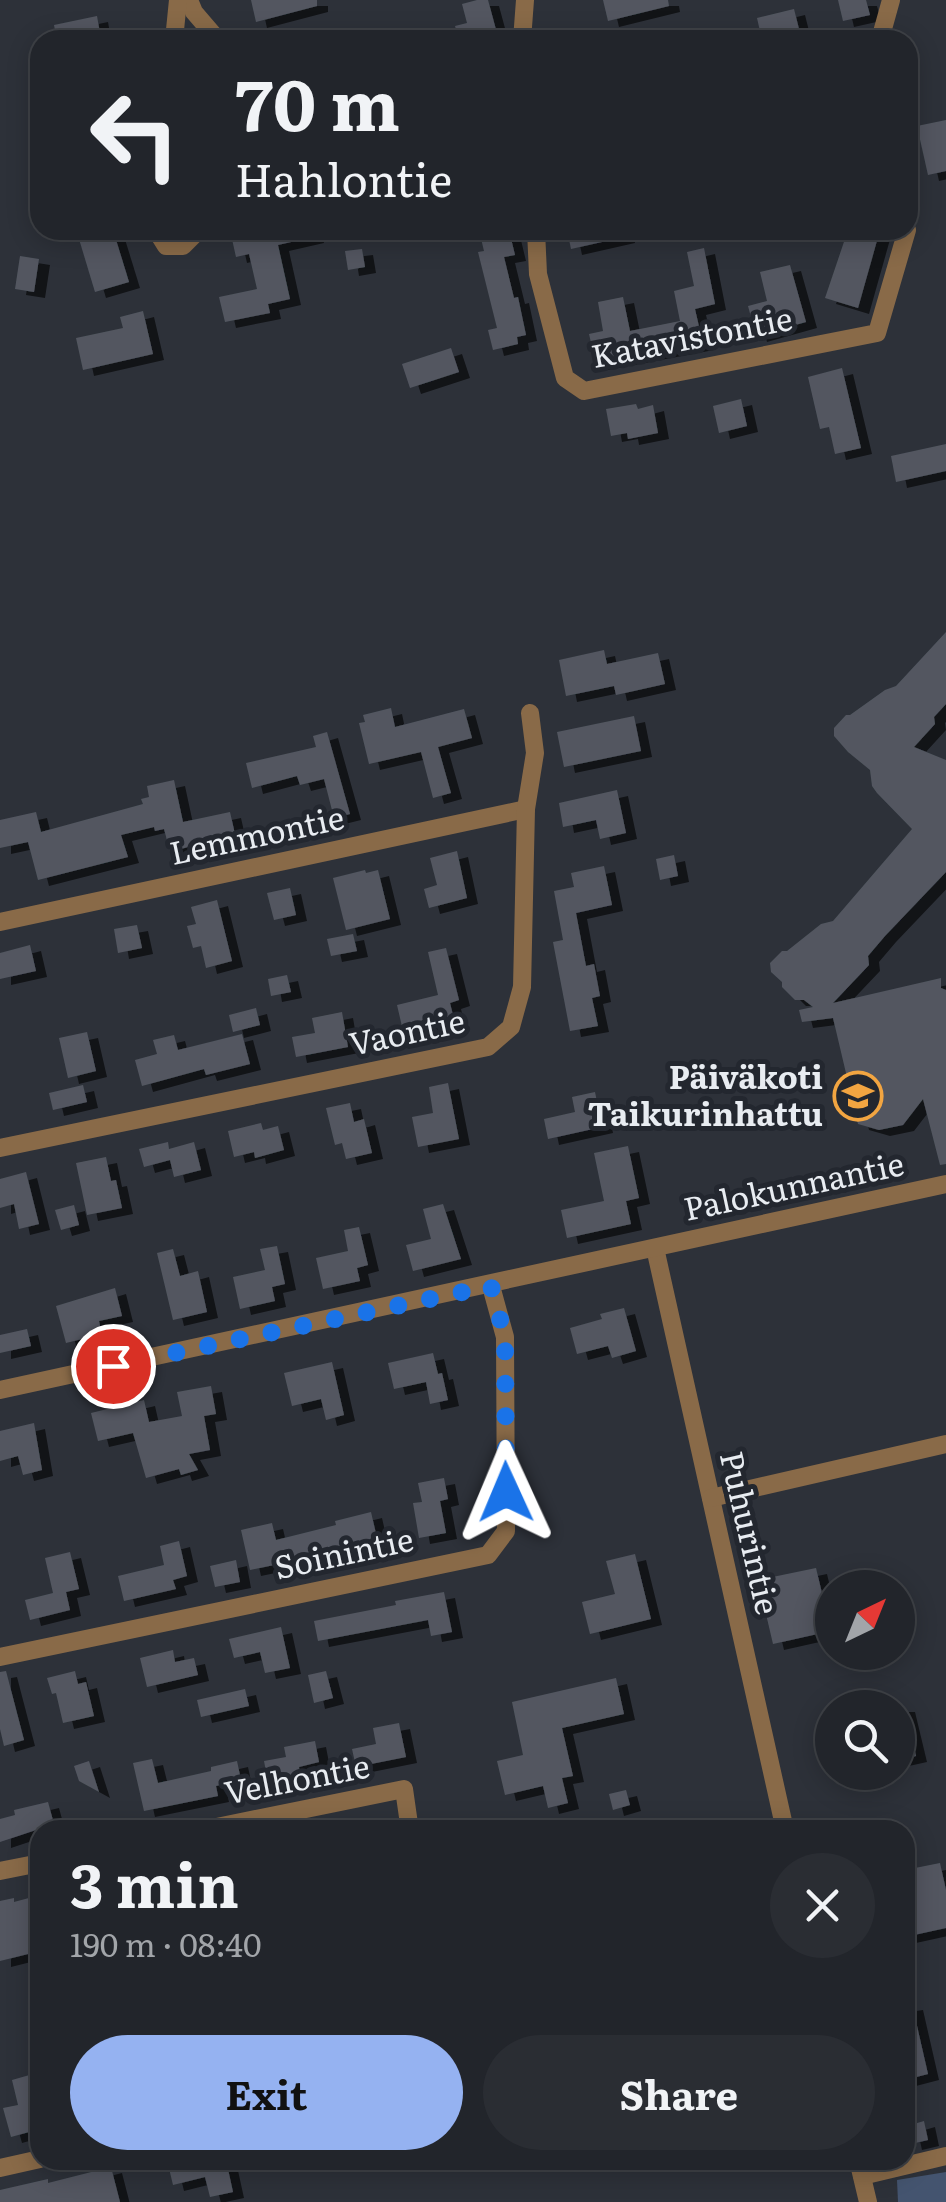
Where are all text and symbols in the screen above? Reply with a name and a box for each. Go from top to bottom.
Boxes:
text: 70 m [235,49,400,153]
icon: left [70,70,200,200]
text: Hahlontie [235,144,452,211]
street label: Katavistontie [587,292,796,378]
street label: Lemmontie [165,791,348,875]
street label: Vaontie [344,994,469,1066]
place label: Päiväkoti Taikurinhattu [588,1051,823,1136]
school or university icon: Päiväkoti Taikurinhattu [832,1070,884,1122]
street label: Palokunnantie [679,1137,908,1231]
pin [71,1324,156,1409]
icon: arrive [86,1339,141,1394]
position arrow [454,1440,558,1544]
street label: Puhurintie [710,1446,794,1619]
street label: Soinintie [270,1513,417,1589]
north arrow [815,1570,915,1670]
map controls [815,1570,915,1790]
button: search [815,1690,915,1790]
street label: Velhontie [220,1739,373,1815]
text: 3 min [70,1837,239,1926]
button: close [770,1853,875,1958]
text: 190 m · 08:40 [70,1919,261,1967]
button: Exit [70,2035,463,2150]
button: Share [483,2035,875,2150]

